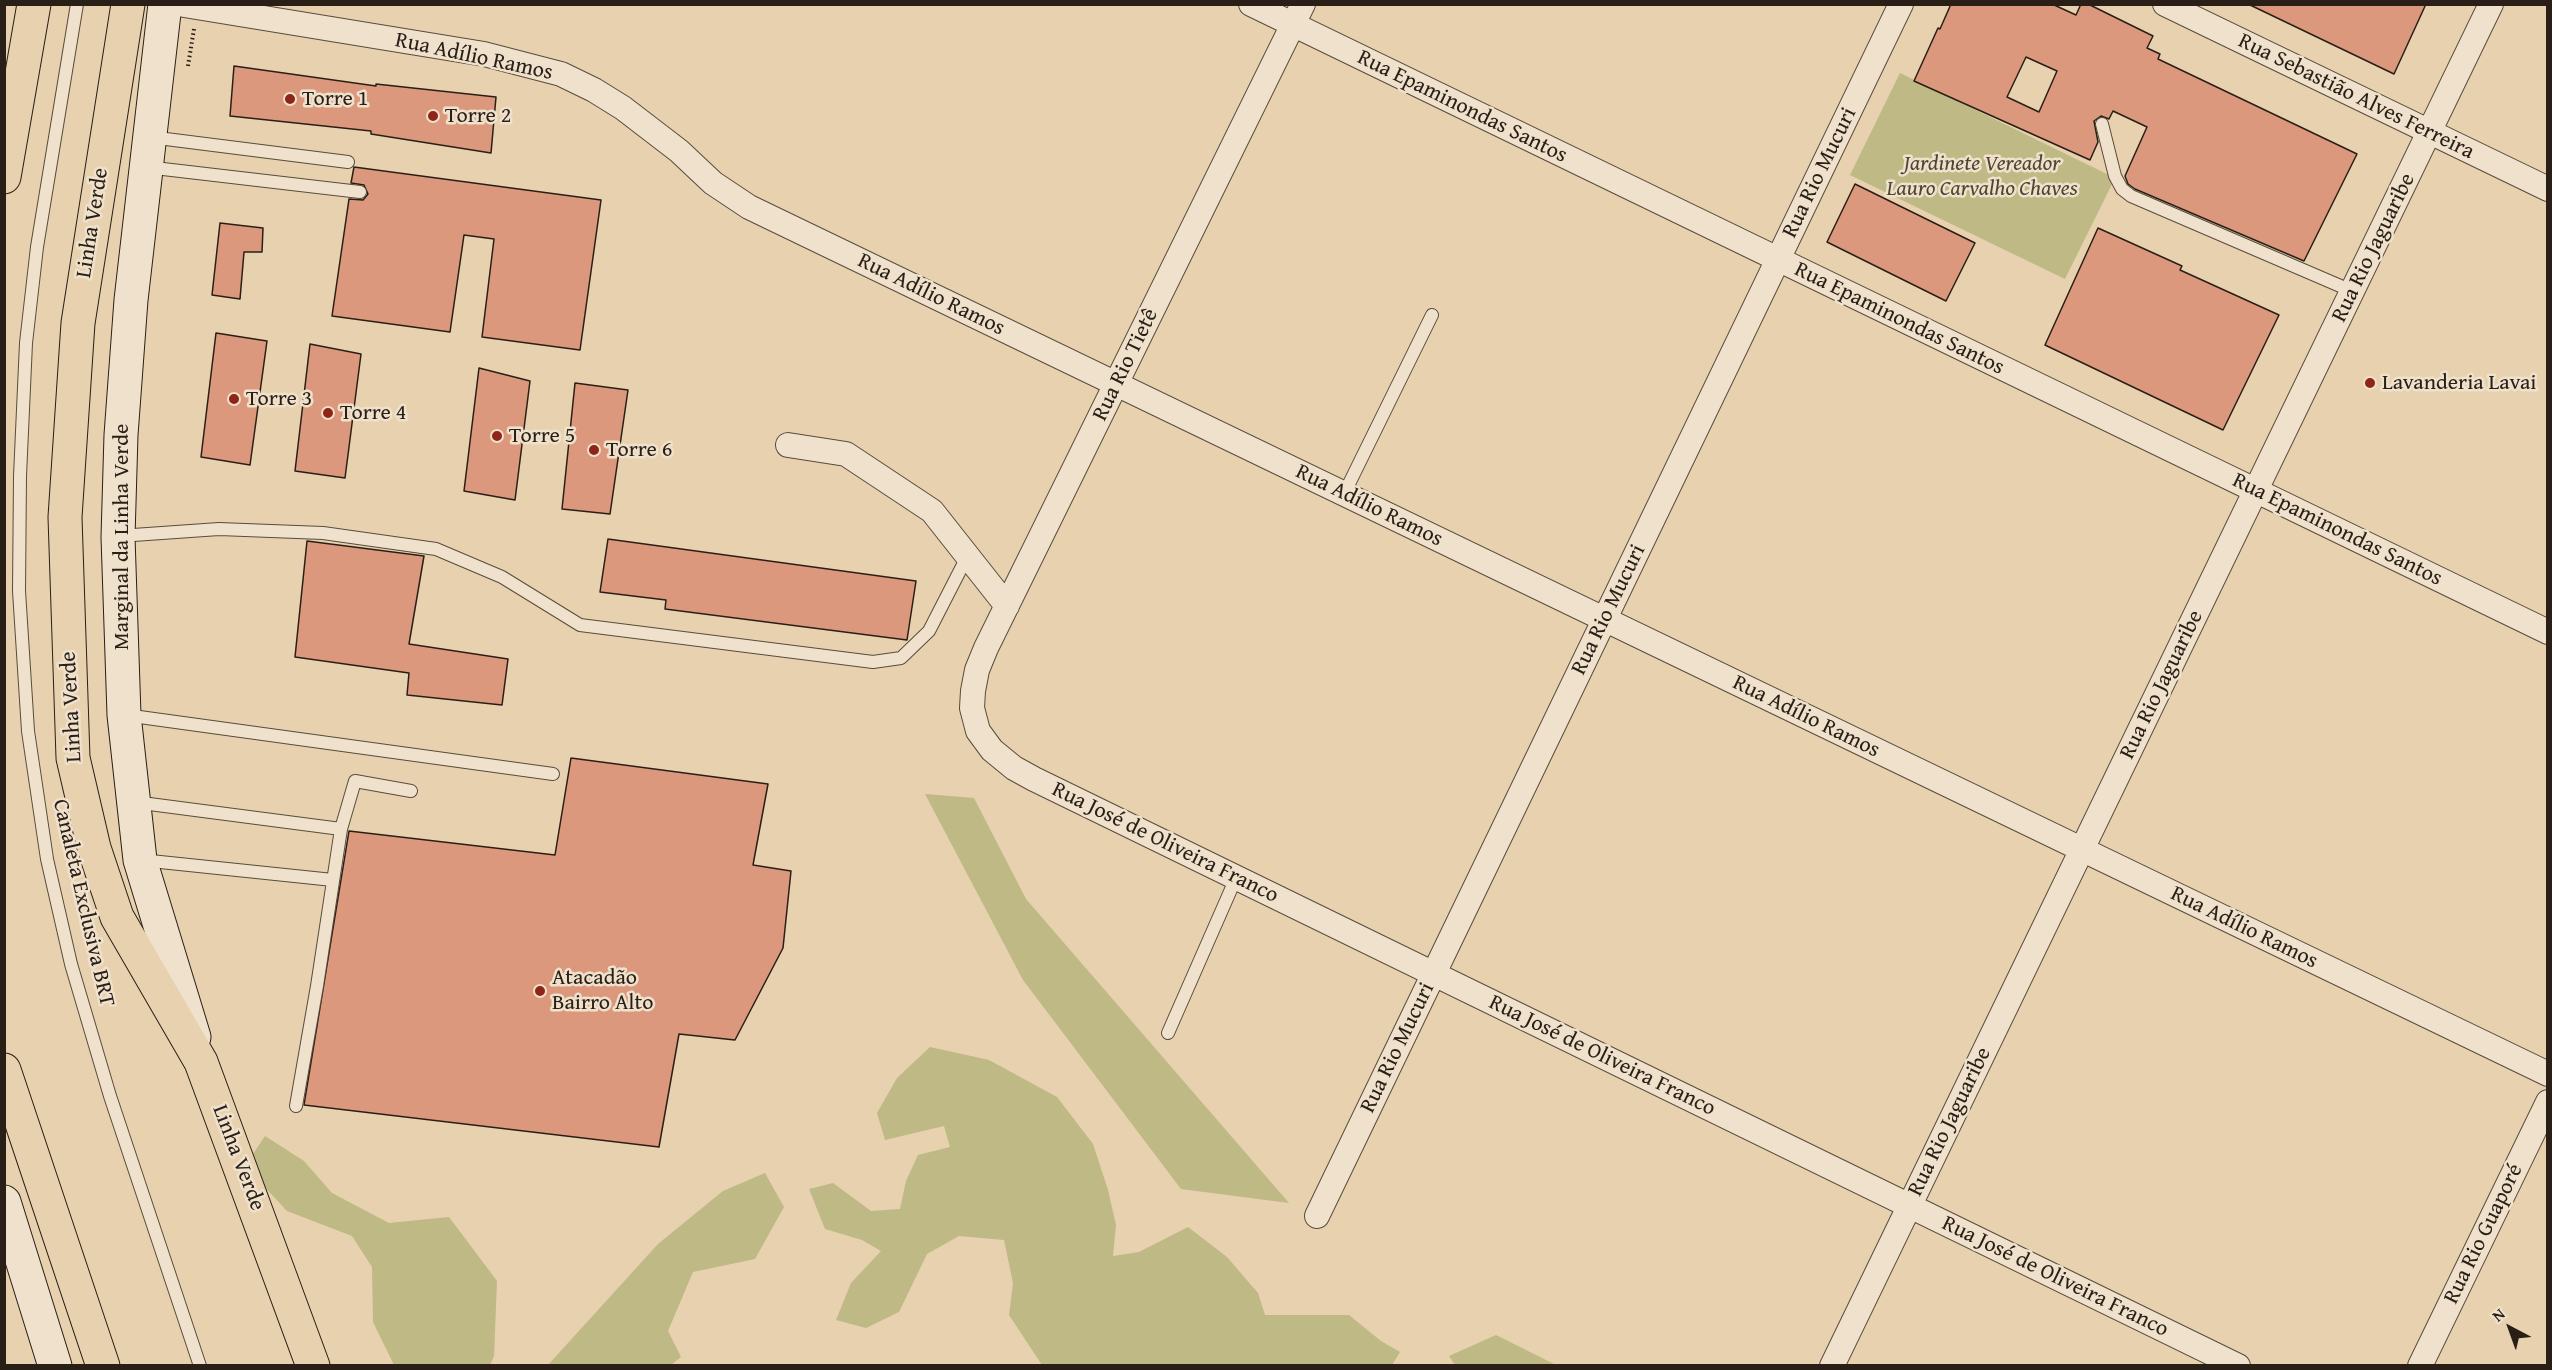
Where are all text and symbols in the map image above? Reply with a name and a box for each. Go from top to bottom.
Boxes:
street label: Rua Adílio Ramos [393,27,555,87]
street label: Rua Sebastião Alves Ferreira [2234,28,2478,166]
street label: Rua Epaminondas Santos [1353,45,1571,169]
place label: Torre 1 [302,86,368,112]
marker: Torre 1 [283,92,297,106]
place label: Torre 2 [445,103,511,129]
street label: Rua Rio Mucuri [1777,104,1863,242]
marker: Torre 2 [426,109,440,123]
park label: Jardinete Vereador Lauro Carvalho Chaves [1886,151,2078,202]
street label: Linha Verde [71,166,115,280]
street label: Rua Rio Jaguaribe [2327,169,2421,327]
street label: Rua Adílio Ramos [853,248,1009,342]
street label: Rua Epaminondas Santos [1790,257,2008,381]
street label: Rua Rio Tietê [1087,305,1165,425]
place label: Lavanderia Lavai [2382,370,2536,396]
marker: Lavanderia Lavai [2363,376,2377,390]
place label: Torre 3 [246,386,312,412]
marker: Torre 3 [227,392,241,406]
place label: Torre 4 [340,400,406,426]
marker: Torre 4 [321,406,335,420]
place label: Torre 5 [509,423,575,449]
street label: Marginal da Linha Verde [109,424,135,650]
marker: Torre 5 [490,429,504,443]
place label: Torre 6 [606,437,672,463]
marker: Torre 6 [587,443,601,457]
street label: Rua Adílio Ramos [1291,459,1447,553]
street label: Rua Epaminondas Santos [2228,468,2446,592]
street label: Rua Rio Mucuri [1566,541,1652,679]
street label: Rua Rio Jaguaribe [2115,606,2209,764]
street label: Linha Verde [56,651,88,763]
street label: Rua Adílio Ramos [1728,670,1884,764]
street label: Rua José de Oliveira Franco [1047,777,1283,909]
street label: Canaleta Exclusiva BRT [46,797,120,1009]
street label: Rua Adílio Ramos [2166,881,2322,975]
place label: Atacadão Bairro Alto [552,965,653,1016]
street label: Rua Rio Mucuri [1355,979,1441,1117]
marker: Atacadão Bairro Alto [533,984,547,998]
street label: Rua José de Oliveira Franco [1484,990,1720,1122]
street label: Rua Rio Jaguaribe [1903,1043,1997,1201]
street label: Linha Verde [206,1101,270,1215]
street label: Rua Rio Guaporé [2439,1160,2529,1308]
street label: Rua José de Oliveira Franco [1937,1211,2173,1343]
north arrow [2480,1298,2540,1358]
text: N [2486,1302,2510,1327]

